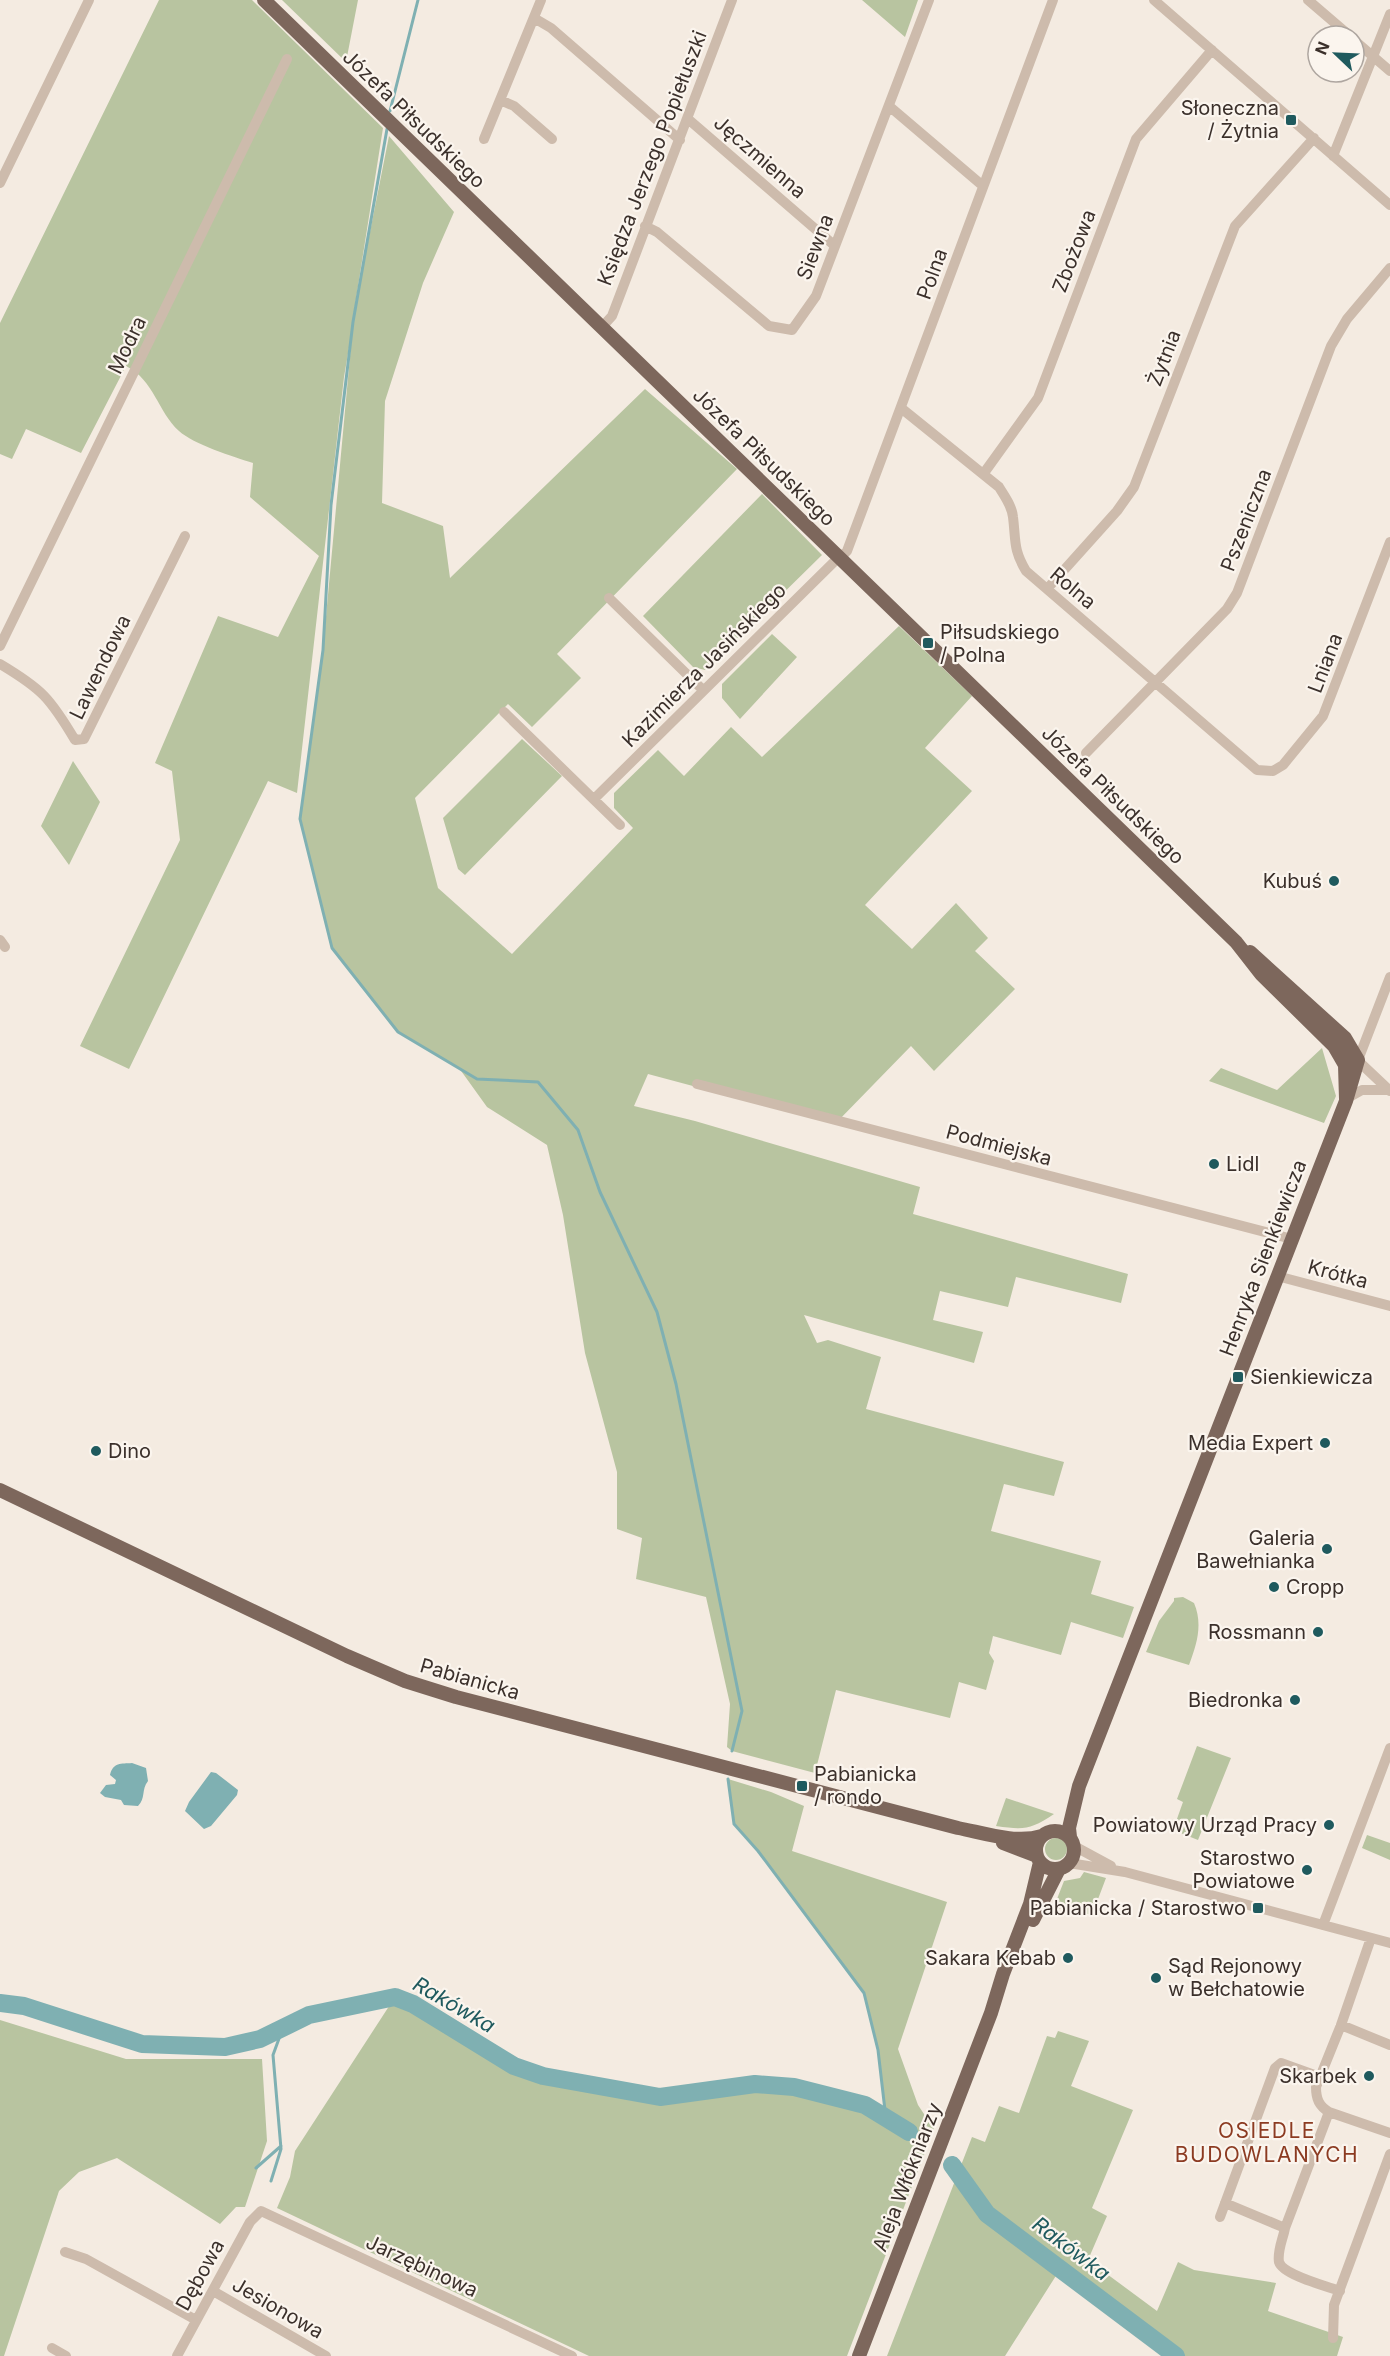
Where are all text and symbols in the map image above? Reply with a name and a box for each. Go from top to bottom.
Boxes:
north arrow [1306,24,1366,84]
street label: Księdza Jerzego Popiełuszki [592,27,712,289]
text: N [1311,39,1334,58]
street label: Józefa Piłsudskiego [338,45,490,193]
place label: Słoneczna / Żytnia [1181,96,1279,143]
street label: Jęczmienna [709,111,811,203]
marker: Słoneczna / Żytnia [1284,113,1298,127]
street label: Zbożowa [1047,206,1101,296]
street label: Siewna [792,211,838,283]
street label: Polna [912,245,952,303]
street label: Modra [103,312,151,378]
street label: Żytnia [1141,326,1186,390]
street label: Józefa Piłsudskiego [688,383,840,531]
street label: Pszeniczna [1216,465,1276,575]
street label: Rolna [1045,562,1101,614]
street label: Kazimierza Jasińskiego [617,578,791,752]
street label: Lawendowa [64,611,136,723]
place label: Piłsudskiego / Polna [940,620,1059,667]
street label: Lniana [1303,630,1347,696]
marker: Piłsudskiego / Polna [921,636,935,650]
street label: Józefa Piłsudskiego [1037,721,1189,869]
place label: Kubuś [1263,869,1322,893]
marker: Kubuś [1327,874,1341,888]
street label: Podmiejska [943,1119,1055,1171]
place label: Lidl [1226,1152,1259,1176]
street label: Henryka Sienkiewicza [1214,1156,1312,1360]
marker: Lidl [1207,1157,1221,1171]
street label: Krótka [1305,1254,1371,1294]
place label: Sienkiewicza [1250,1365,1373,1389]
marker: Sienkiewicza [1231,1370,1245,1384]
place label: Media Expert [1188,1431,1313,1455]
marker: Media Expert [1318,1436,1332,1450]
place label: Dino [108,1439,151,1463]
marker: Dino [89,1444,103,1458]
place label: Galeria Bawełnianka [1196,1526,1315,1573]
marker: Galeria Bawełnianka [1320,1542,1334,1556]
place label: Cropp [1286,1575,1344,1599]
marker: Cropp [1267,1580,1281,1594]
place label: Rossmann [1208,1620,1306,1644]
marker: Rossmann [1311,1625,1325,1639]
street label: Pabianicka [417,1653,523,1705]
place label: Biedronka [1188,1688,1283,1712]
marker: Biedronka [1288,1693,1302,1707]
place label: Pabianicka / rondo [814,1762,917,1809]
marker: Pabianicka / rondo [795,1779,809,1793]
place label: Powiatowy Urząd Pracy [1093,1813,1317,1837]
marker: Powiatowy Urząd Pracy [1322,1818,1336,1832]
place label: Starostwo Powiatowe [1193,1846,1295,1893]
marker: Starostwo Powiatowe [1300,1863,1314,1877]
place label: Pabianicka / Starostwo [1030,1896,1246,1920]
marker: Pabianicka / Starostwo [1251,1901,1265,1915]
place label: Sakara Kebab [925,1946,1056,1970]
marker: Sakara Kebab [1061,1951,1075,1965]
place label: Sąd Rejonowy w Bełchatowie [1168,1954,1305,2001]
water label: Rakówka [409,1971,500,2038]
marker: Sąd Rejonowy w Bełchatowie [1149,1971,1163,1985]
place label: Skarbek [1279,2064,1357,2088]
marker: Skarbek [1362,2069,1376,2083]
street label: Aleja Włókniarzy [868,2099,946,2255]
district label: OSIEDLE BUDOWLANYCH [1175,2118,1359,2167]
water label: Rakówka [1028,2211,1115,2286]
street label: Jarzębinowa [362,2230,482,2302]
street label: Dębowa [171,2235,229,2315]
street label: Jesionowa [228,2272,328,2344]

